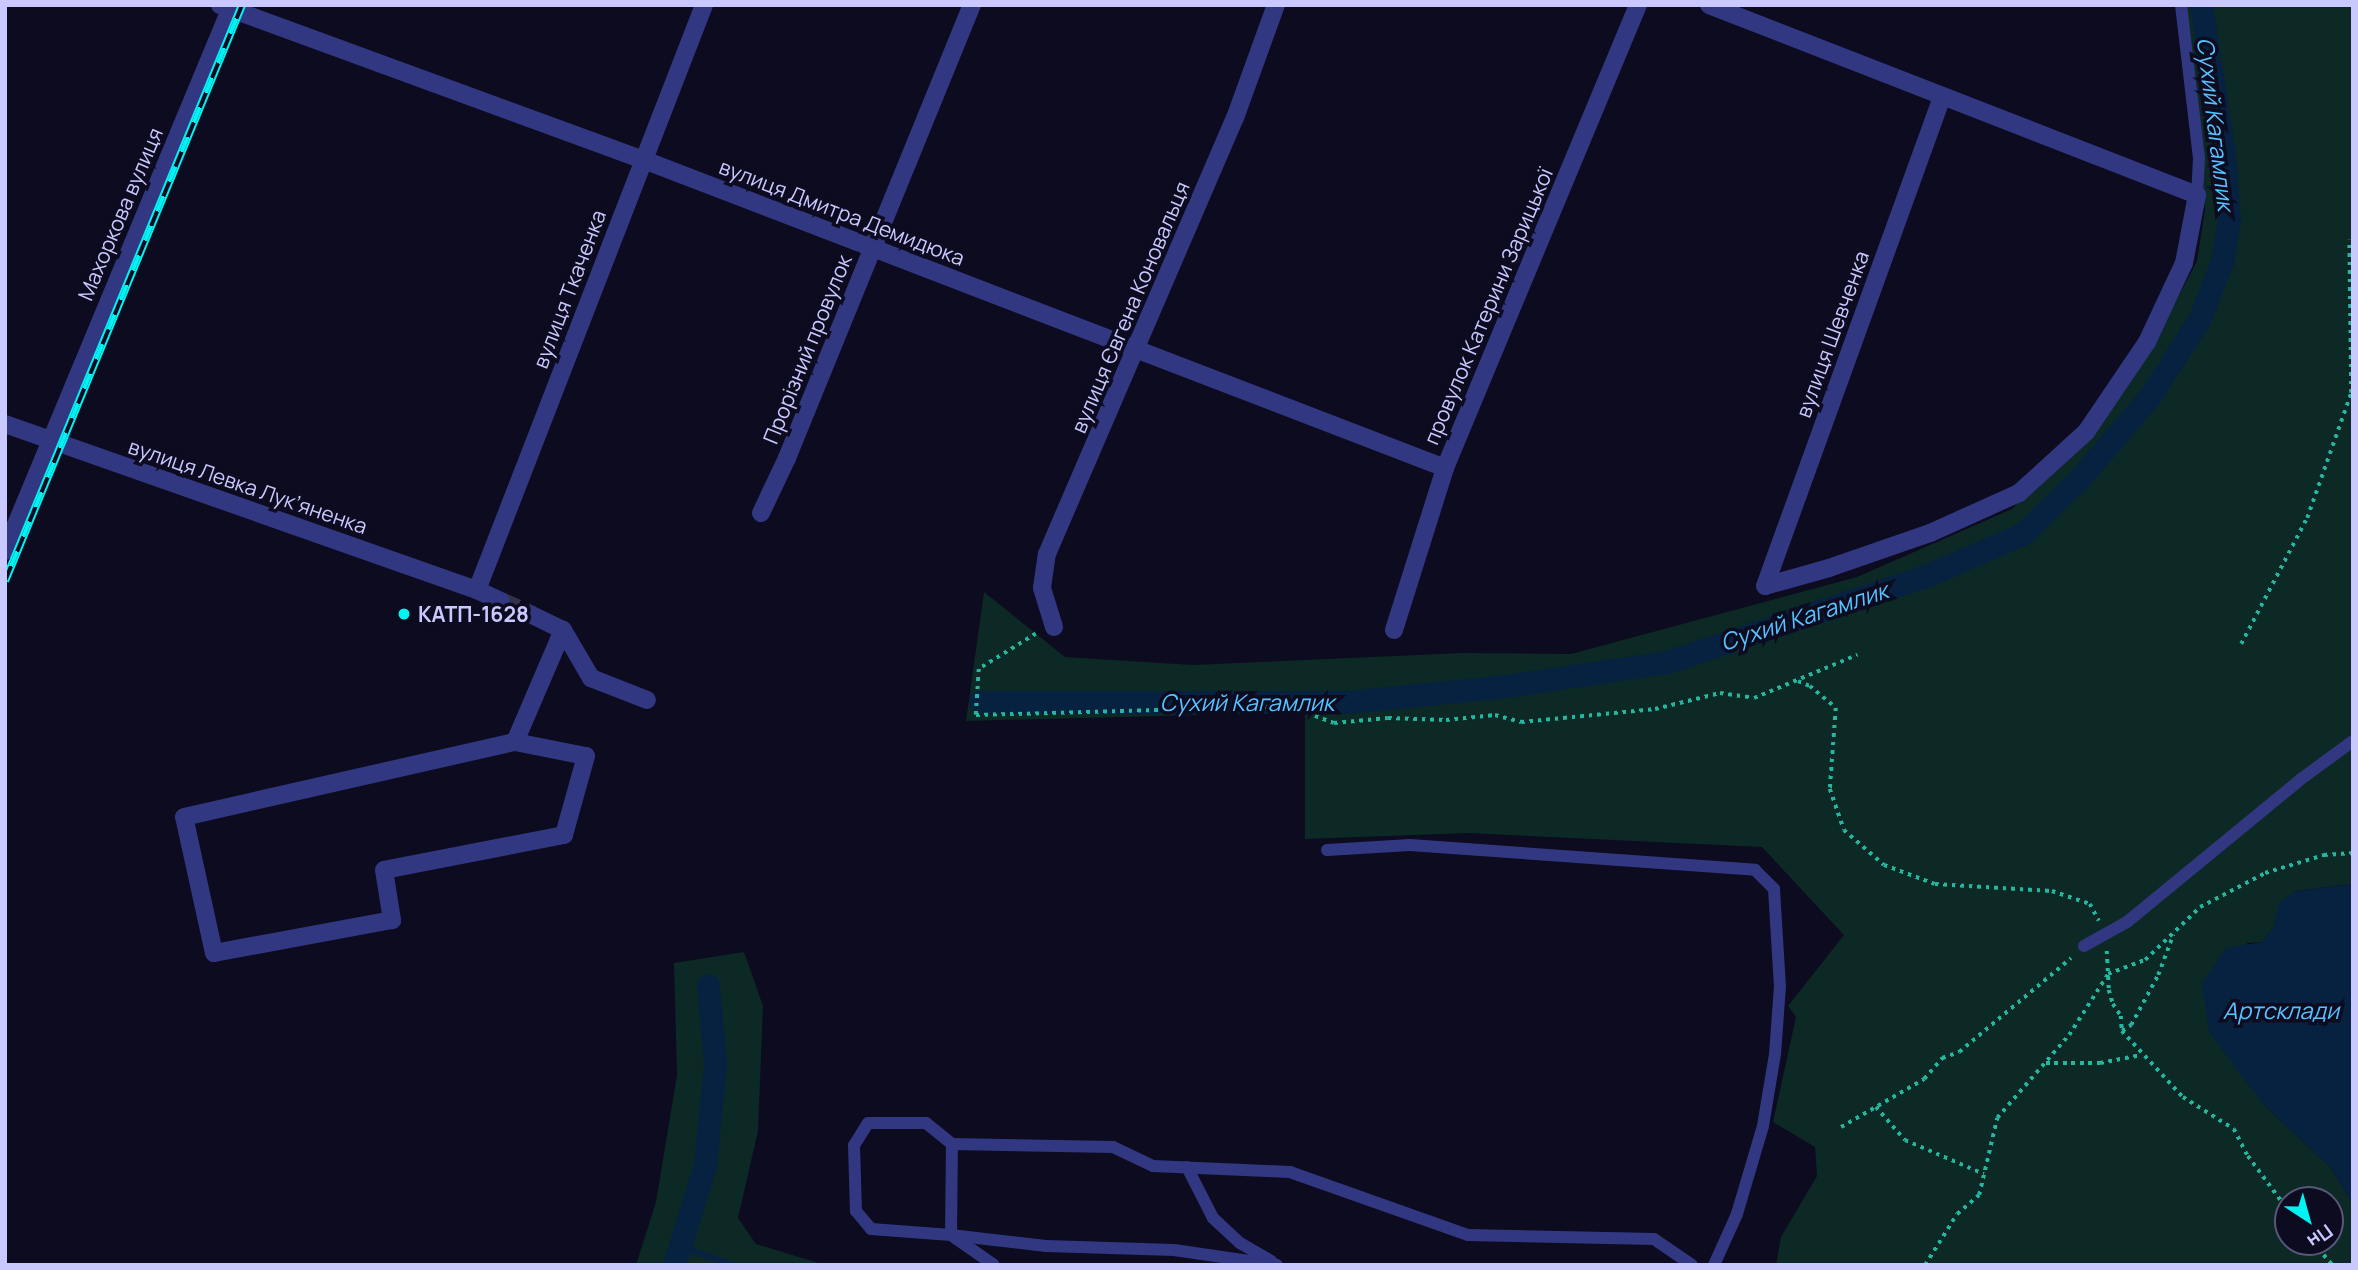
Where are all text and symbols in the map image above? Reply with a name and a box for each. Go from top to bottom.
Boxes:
water label: Сухий Кагамлик [2192,36,2240,212]
street label: Махоркова вулиця [72,124,168,304]
street label: вулиця Дмитра Демидюка [716,154,968,270]
street label: провулок Катерини Зарицької [1418,164,1558,448]
street label: вулиця Євгена Коновальця [1066,178,1194,436]
street label: вулиця Ткаченка [527,206,611,372]
street label: вулиця Шевченка [1790,247,1874,421]
street label: Прорізний провулок [758,251,856,447]
street label: вулиця Левка Лукʼяненка [125,433,371,539]
water label: Сухий Кагамлик [1717,576,1891,656]
place label: КАТП-1628 [418,601,529,627]
marker: КАТП-1628 [396,606,412,622]
water label: Сухий Кагамлик [1160,688,1334,716]
water label: Артсклади [2223,996,2339,1024]
north arrow [2274,1186,2344,1256]
text: Пн [2302,1218,2338,1254]

